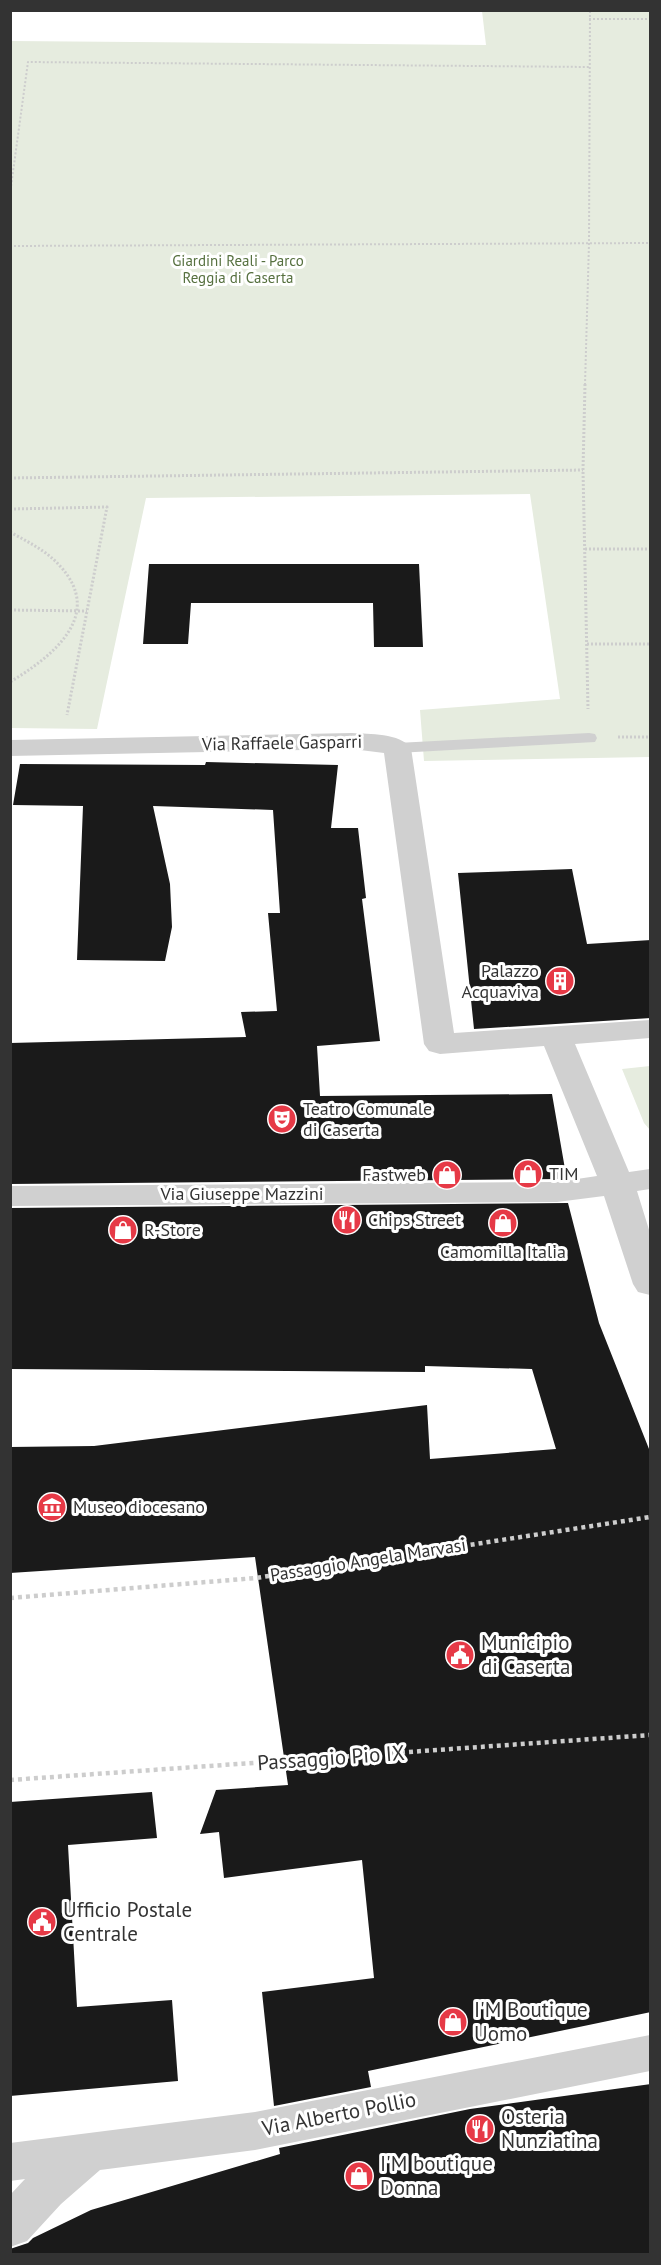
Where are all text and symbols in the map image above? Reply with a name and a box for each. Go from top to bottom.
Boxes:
park label: Giardini Reali - Parco Reggia di Caserta [172,251,304,287]
street label: Via Raffaele Gasparri [201,730,362,755]
place label: Palazzo Acquaviva [462,959,539,1003]
building icon: Palazzo Acquaviva [544,965,576,997]
place label: Teatro Comunale di Caserta [303,1097,432,1141]
theatre icon: Teatro Comunale di Caserta [266,1103,298,1135]
shop icon: TIM [512,1158,544,1190]
shop icon: Fastweb [431,1159,463,1191]
place label: TIM [549,1162,578,1185]
place label: Fastweb [362,1163,426,1186]
street label: Via Giuseppe Mazzini [159,1182,324,1205]
restaurant icon: Chips Street [331,1204,363,1236]
shop icon: Camomilla Italia [487,1207,519,1239]
place label: Chips Street [368,1208,461,1231]
shop icon: R-Store [107,1214,139,1246]
place label: R-Store [144,1218,201,1241]
place label: Camomilla Italia [440,1240,566,1263]
museum icon: Museo diocesano [36,1491,68,1523]
place label: Museo diocesano [73,1495,205,1518]
street label: Passaggio Angela Marvasi [268,1533,467,1586]
place label: Municipio di Caserta [481,1629,570,1680]
public building icon: Municipio di Caserta [444,1639,476,1671]
street label: Passaggio Pio IX [256,1739,406,1776]
place label: Ufficio Postale Centrale [63,1896,192,1947]
public building icon: Ufficio Postale Centrale [26,1906,58,1938]
place label: I'M Boutique Uomo [474,1996,588,2047]
shop icon: I'M Boutique Uomo [437,2006,469,2038]
street label: Via Alberto Pollio [259,2085,418,2142]
place label: Osteria Nunziatina [501,2103,598,2154]
restaurant icon: Osteria Nunziatina [464,2113,496,2145]
place label: I'M boutique Donna [380,2150,493,2201]
shop icon: I'M boutique Donna [343,2160,375,2192]

